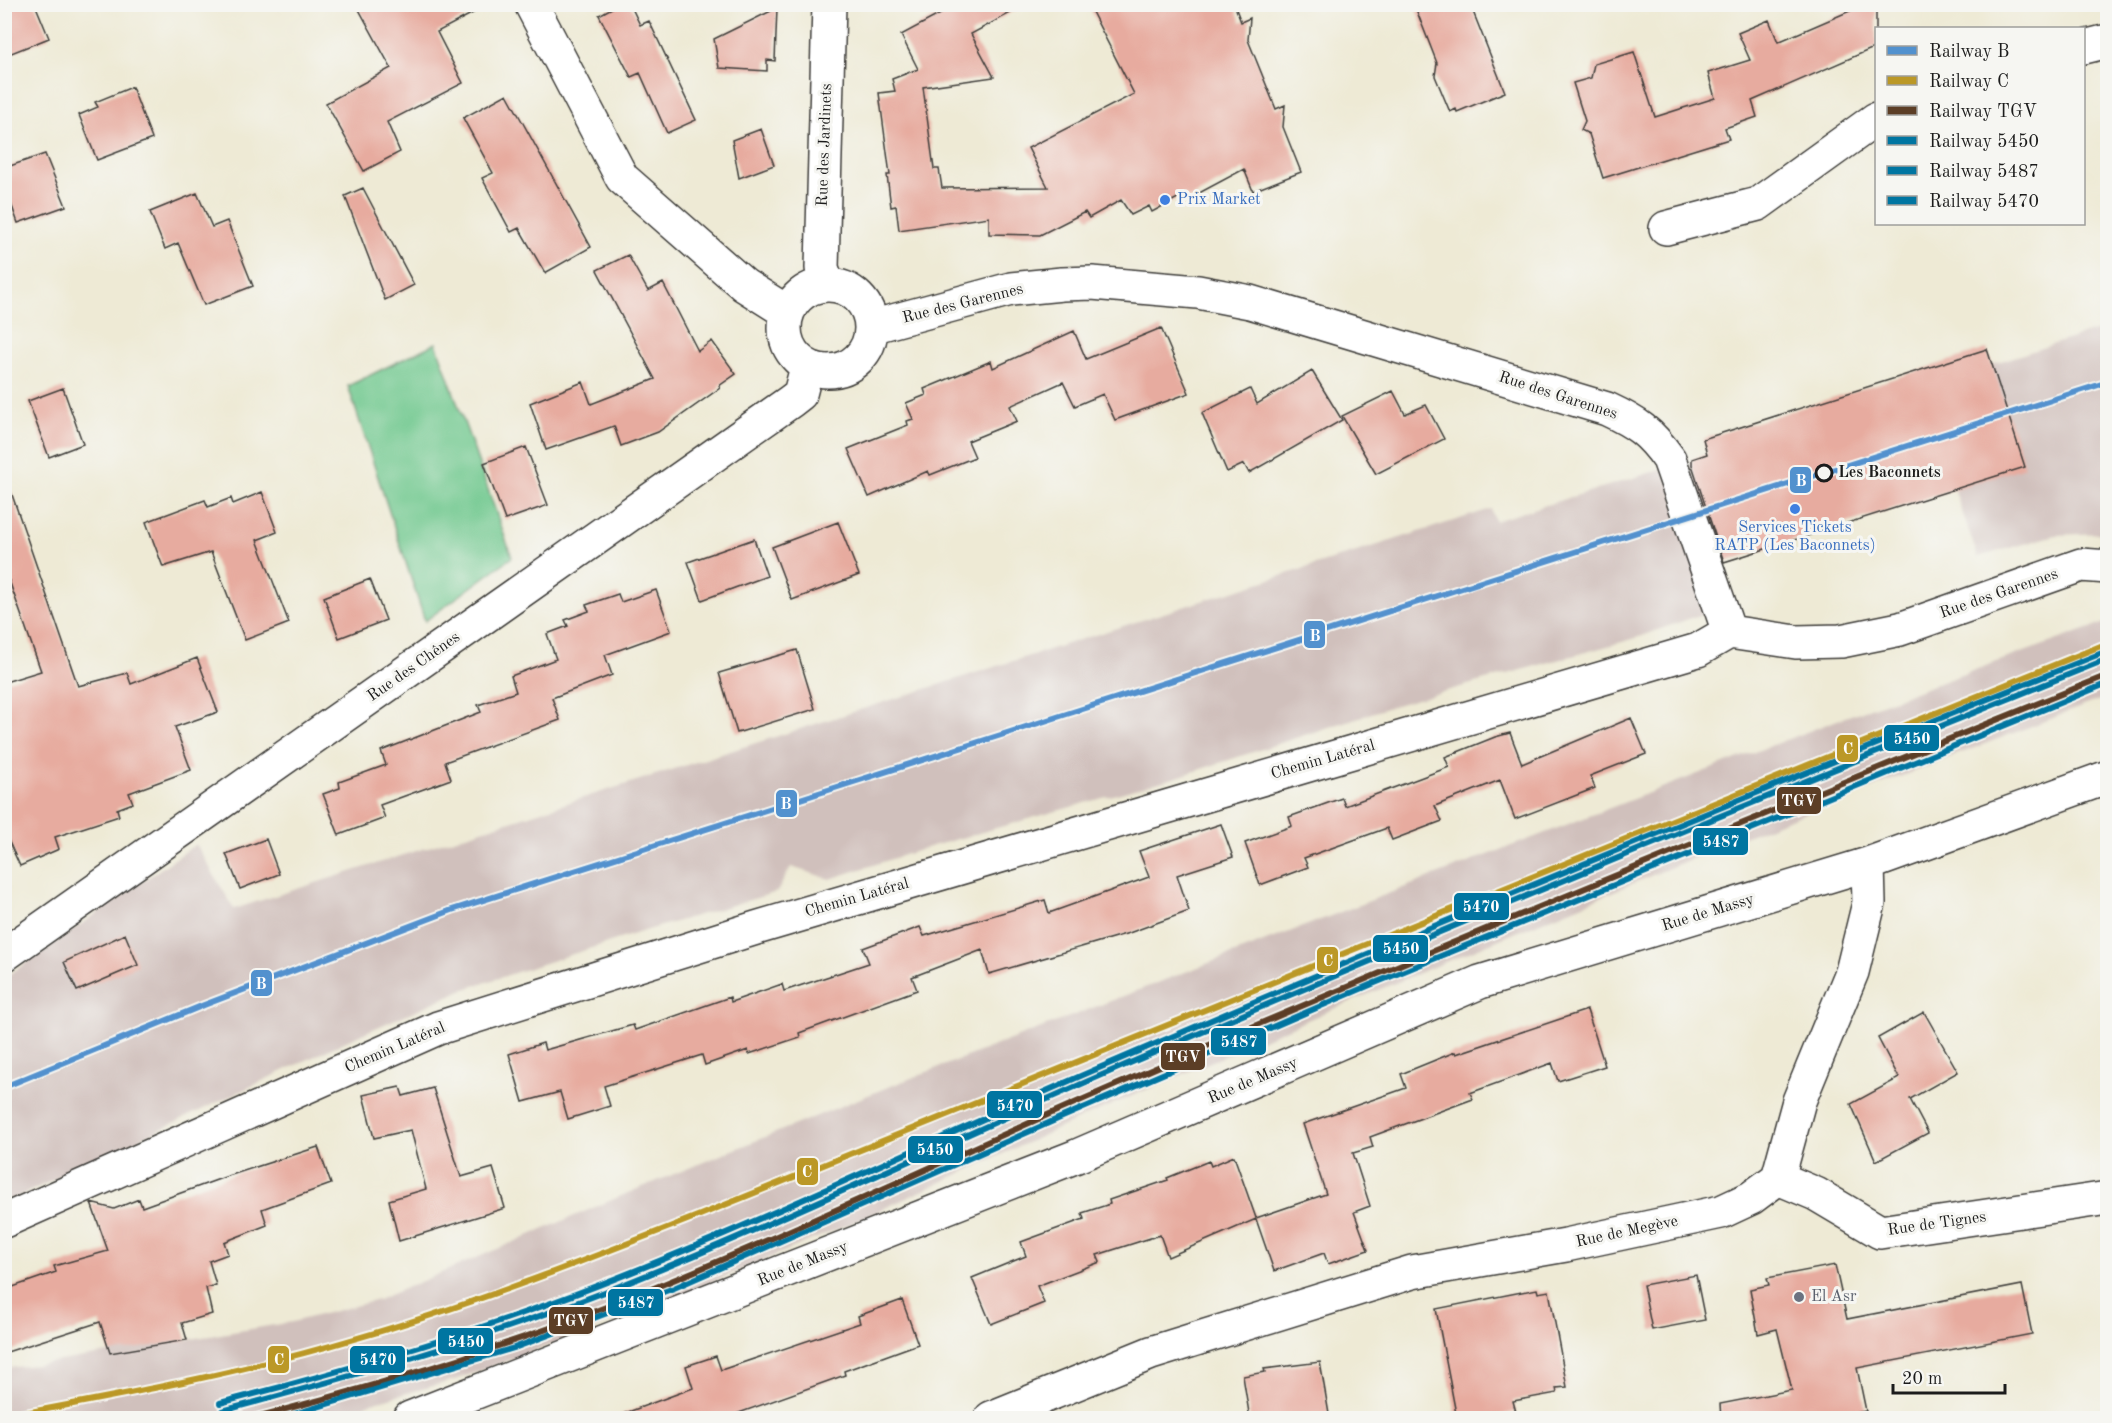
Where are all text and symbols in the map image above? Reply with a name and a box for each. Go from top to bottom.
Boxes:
legend [1875,27,2085,225]
text: Railway B [1929,43,2010,61]
text: Railway C [1929,73,2009,91]
street label: Rue des Jardinets [815,83,835,207]
text: Railway TGV [1929,103,2037,121]
text: Railway 5450 [1929,133,2039,151]
text: Railway 5487 [1929,163,2039,181]
place label: Prix Market [1177,192,1261,208]
marker: Prix Market [1158,193,1172,207]
text: Railway 5470 [1929,193,2039,211]
street label: Rue des Garennes [901,281,1025,327]
street label: Rue des Garennes [1497,369,1619,423]
marker: Les Baconnets [1815,464,1833,482]
place label: Les Baconnets [1838,465,1941,481]
line badge: B [1789,466,1812,494]
text: B [1795,474,1807,490]
marker: Services Tickets RATP (Les Baconnets) [1788,502,1802,516]
place label: Services Tickets RATP (Les Baconnets) [1714,520,1876,554]
street label: Rue des Garennes [1938,566,2060,622]
line badge: B [1303,620,1326,649]
street label: Rue des Chênes [365,629,463,705]
text: B [1309,629,1321,645]
line badge: 5450 [1883,724,1940,752]
text: 5450 [1893,732,1931,748]
line badge: C [1836,734,1859,763]
street label: Chemin Latéral [1269,738,1377,782]
text: C [1843,742,1853,758]
line badge: TGV [1776,786,1822,815]
line badge: B [775,789,798,818]
text: TGV [1781,794,1817,810]
text: B [780,797,792,813]
line badge: 5487 [1692,827,1749,856]
text: 5487 [1702,835,1740,851]
street label: Chemin Latéral [803,876,911,920]
street label: Rue de Massy [1660,891,1757,935]
line badge: 5470 [1453,892,1510,921]
text: 5470 [1462,900,1500,916]
line badge: 5450 [1372,934,1429,963]
text: 5450 [1382,942,1420,958]
line badge: C [1316,946,1339,974]
text: C [1323,954,1333,970]
line badge: B [250,969,273,997]
text: B [255,977,267,993]
street label: Chemin Latéral [342,1020,448,1076]
line badge: 5487 [1210,1027,1267,1056]
text: 5487 [1220,1035,1258,1051]
line badge: TGV [1160,1042,1206,1071]
text: TGV [1165,1050,1201,1066]
street label: Rue de Massy [1206,1055,1301,1107]
line badge: 5470 [986,1090,1043,1119]
text: 5470 [996,1099,1034,1115]
line badge: 5450 [907,1135,964,1164]
text: 5450 [916,1143,954,1159]
line badge: C [796,1157,819,1186]
text: C [802,1165,812,1181]
street label: Rue de Tignes [1887,1209,1987,1239]
street label: Rue de Megève [1575,1213,1679,1251]
street label: Rue de Massy [756,1238,851,1289]
line badge: 5487 [607,1288,664,1317]
place label: El Asr [1811,1289,1857,1305]
marker: El Asr [1792,1290,1806,1304]
text: 5487 [617,1296,655,1312]
line badge: TGV [548,1306,594,1335]
text: TGV [553,1314,589,1330]
line badge: 5450 [437,1327,494,1355]
text: 5450 [447,1335,485,1351]
line badge: C [267,1345,290,1374]
line badge: 5470 [349,1345,406,1374]
text: C [274,1353,284,1369]
text: 5470 [359,1353,397,1369]
scale bar [1893,1357,2006,1395]
text: 20 m [1902,1370,1942,1388]

